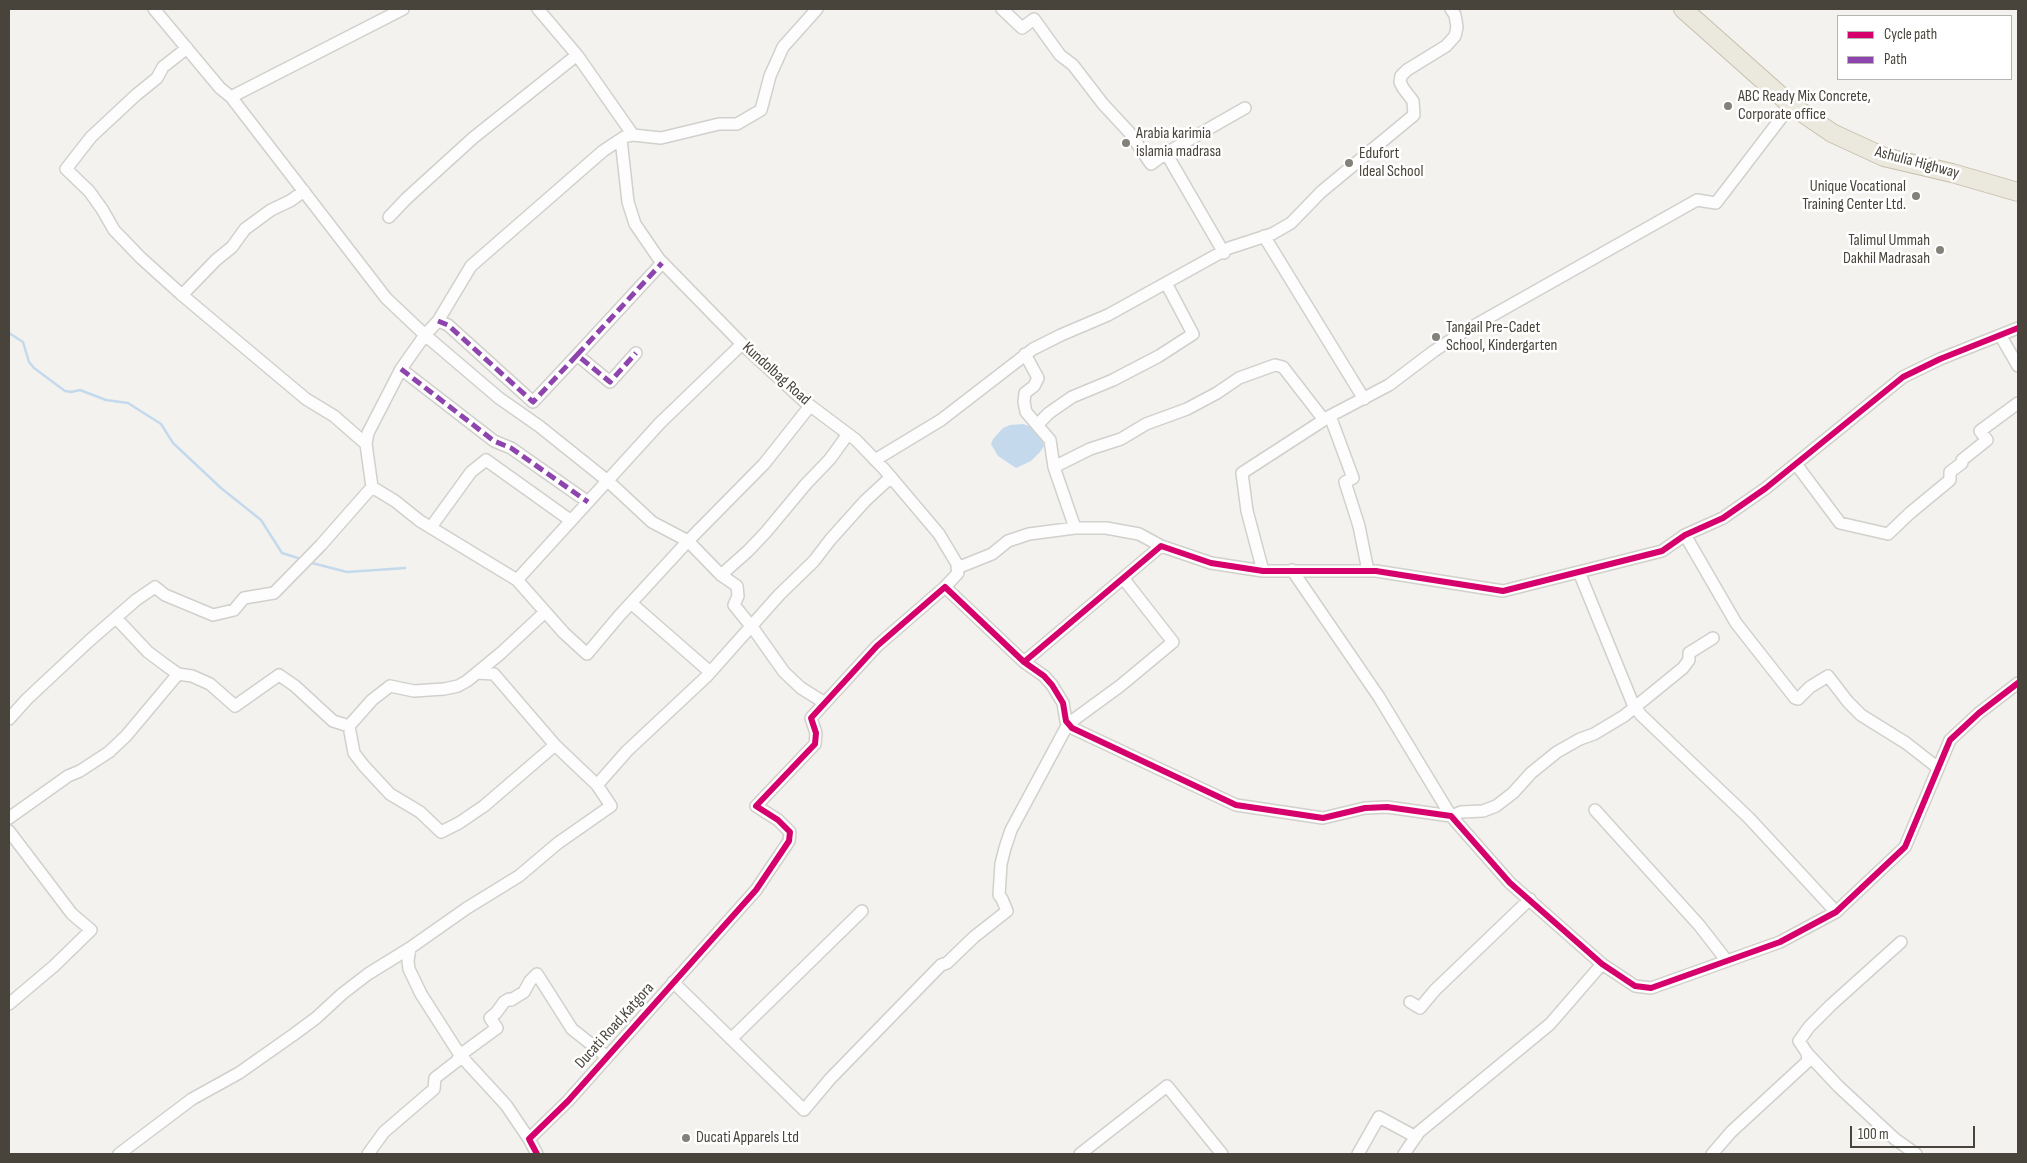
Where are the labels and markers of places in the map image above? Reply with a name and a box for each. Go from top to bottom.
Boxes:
place label: ABC Ready Mix Concrete, Corporate office [1738,87,1871,125]
marker: ABC Ready Mix Concrete, Corporate office [1722,100,1734,112]
place label: Arabia karimia islamia madrasa [1136,124,1221,162]
marker: Arabia karimia islamia madrasa [1120,137,1132,149]
place label: Edufort Ideal School [1359,144,1423,182]
marker: Edufort Ideal School [1343,157,1355,169]
place label: Unique Vocational Training Center Ltd. [1802,177,1906,215]
marker: Unique Vocational Training Center Ltd. [1910,190,1922,202]
place label: Talimul Ummah Dakhil Madrasah [1843,231,1930,269]
marker: Talimul Ummah Dakhil Madrasah [1934,244,1946,256]
place label: Tangail Pre-Cadet School, Kindergarten [1446,318,1557,356]
marker: Tangail Pre-Cadet School, Kindergarten [1430,331,1442,343]
place label: Ducati Apparels Ltd [696,1128,799,1148]
marker: Ducati Apparels Ltd [680,1132,692,1144]

